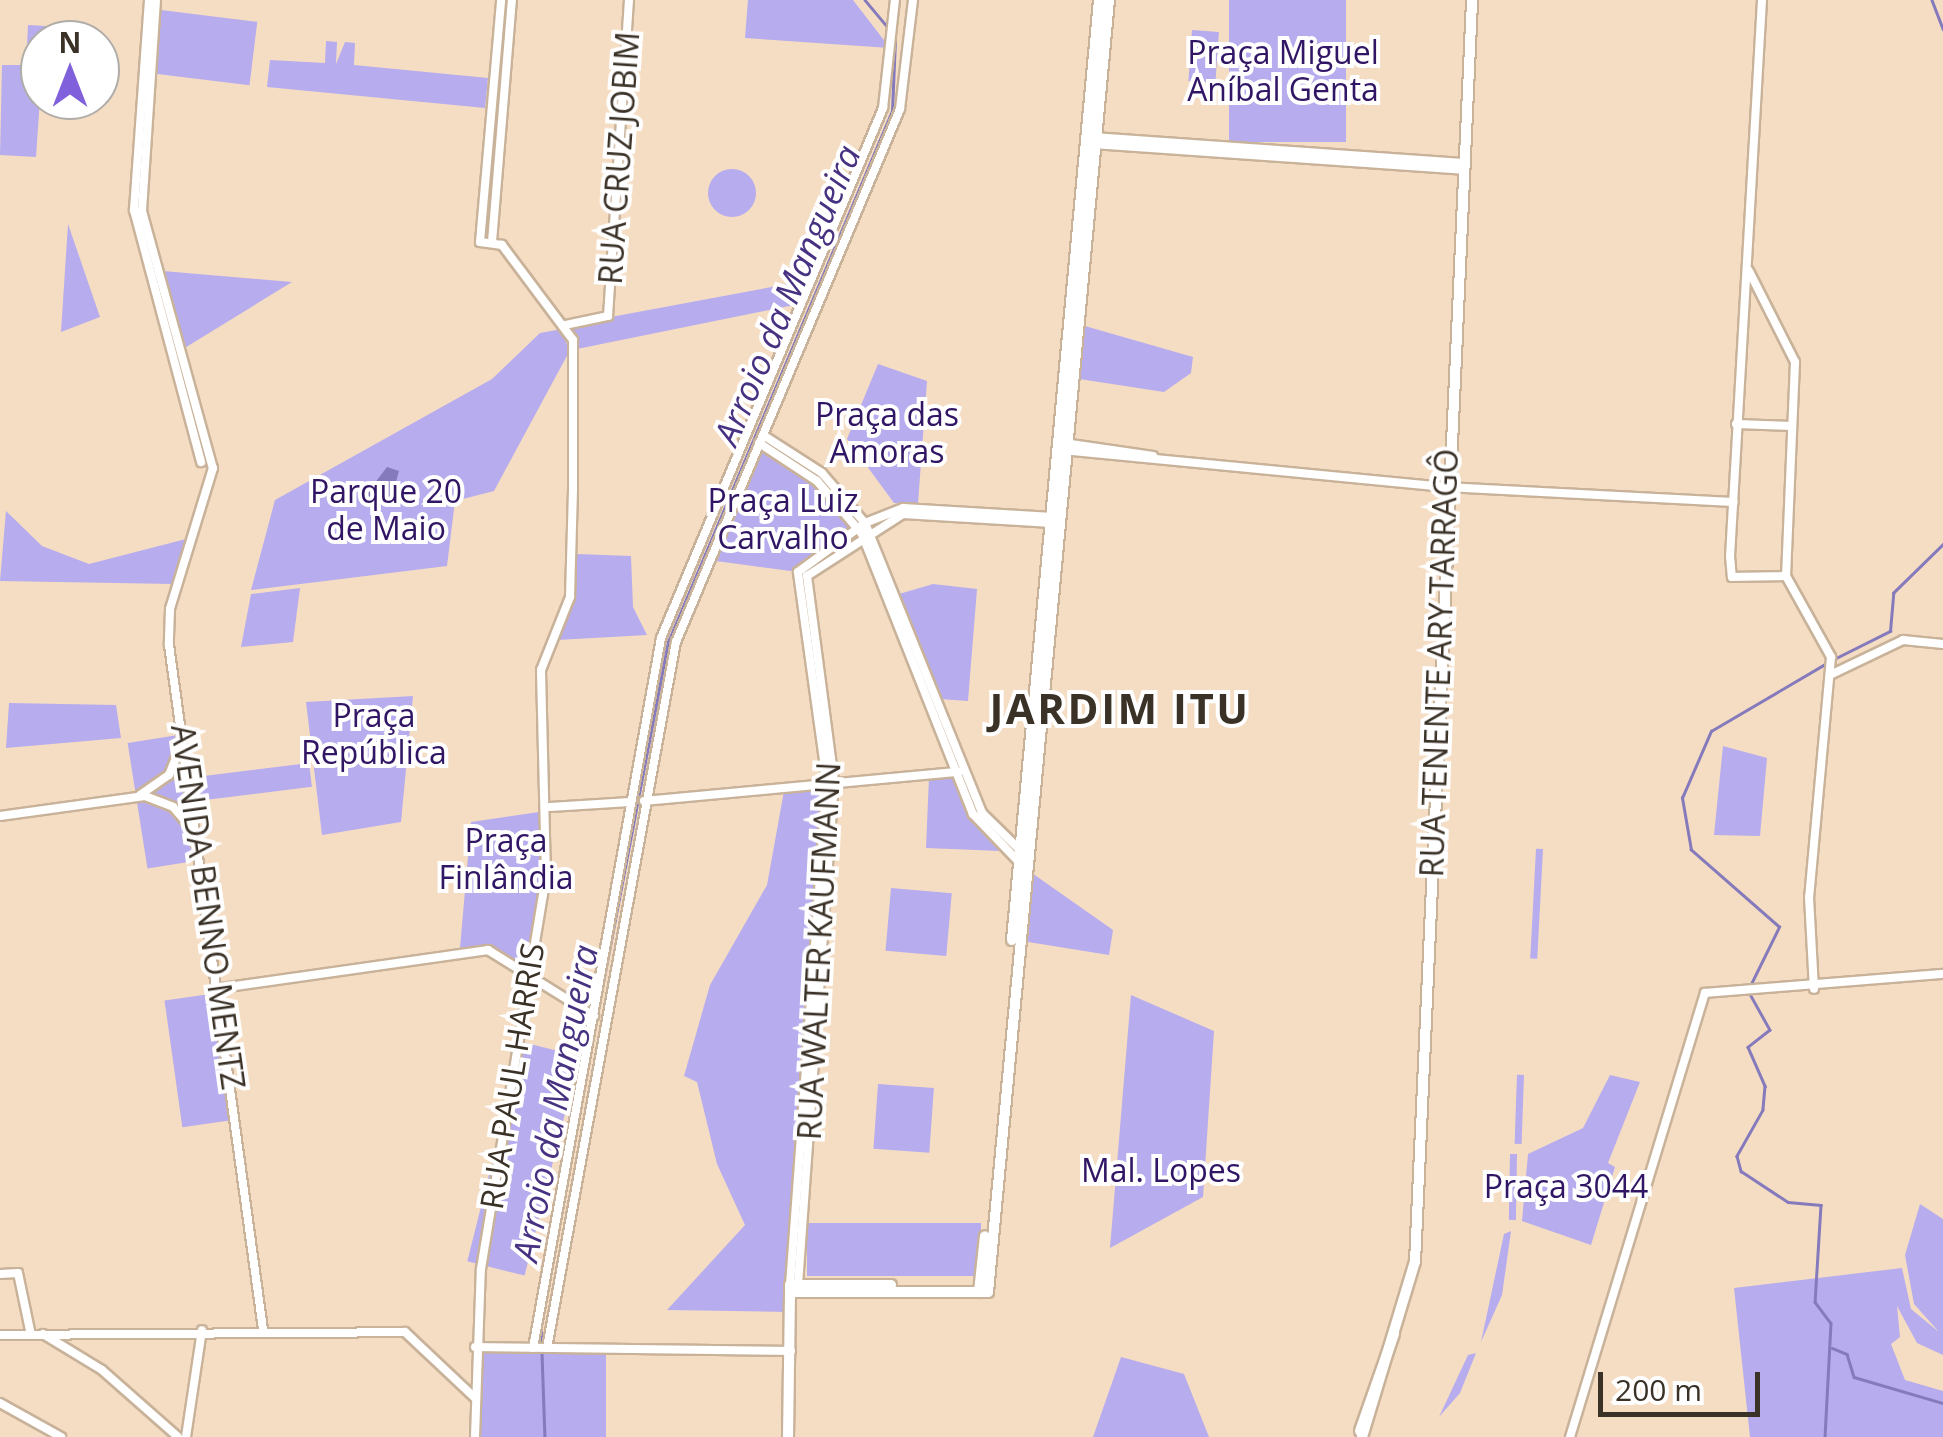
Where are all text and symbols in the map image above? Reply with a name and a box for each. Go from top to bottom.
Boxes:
north arrow [20,20,120,120]
text: N [59,23,81,61]
street label: RUA CRUZ JOBIM [591,30,647,286]
park label: Praça Miguel Aníbal Genta [1187,34,1379,109]
water label: Arroio da Mangueira [705,139,869,451]
park label: Praça das Amoras [815,396,959,471]
street label: RUA TENENTE ARY TARRAGÔ [1412,448,1466,878]
park label: Parque 20 de Maio [310,473,462,548]
park label: Praça Luiz Carvalho [708,482,858,557]
district label: JARDIM ITU [989,683,1251,733]
park label: Praça República [301,697,447,772]
street label: AVENIDA BENNO MENTZ [163,722,253,1092]
street label: RUA WALTER KAUFMANN [790,761,848,1141]
park label: Praça Finlândia [438,822,574,897]
street label: RUA PAUL HARRIS [472,940,552,1212]
water label: Arroio da Mangueira [504,941,606,1265]
park label: Mal. Lopes [1081,1151,1241,1189]
park label: Praça 3044 [1484,1167,1648,1205]
scale bar [1603,1352,1766,1414]
text: 200 m [1615,1369,1702,1410]

